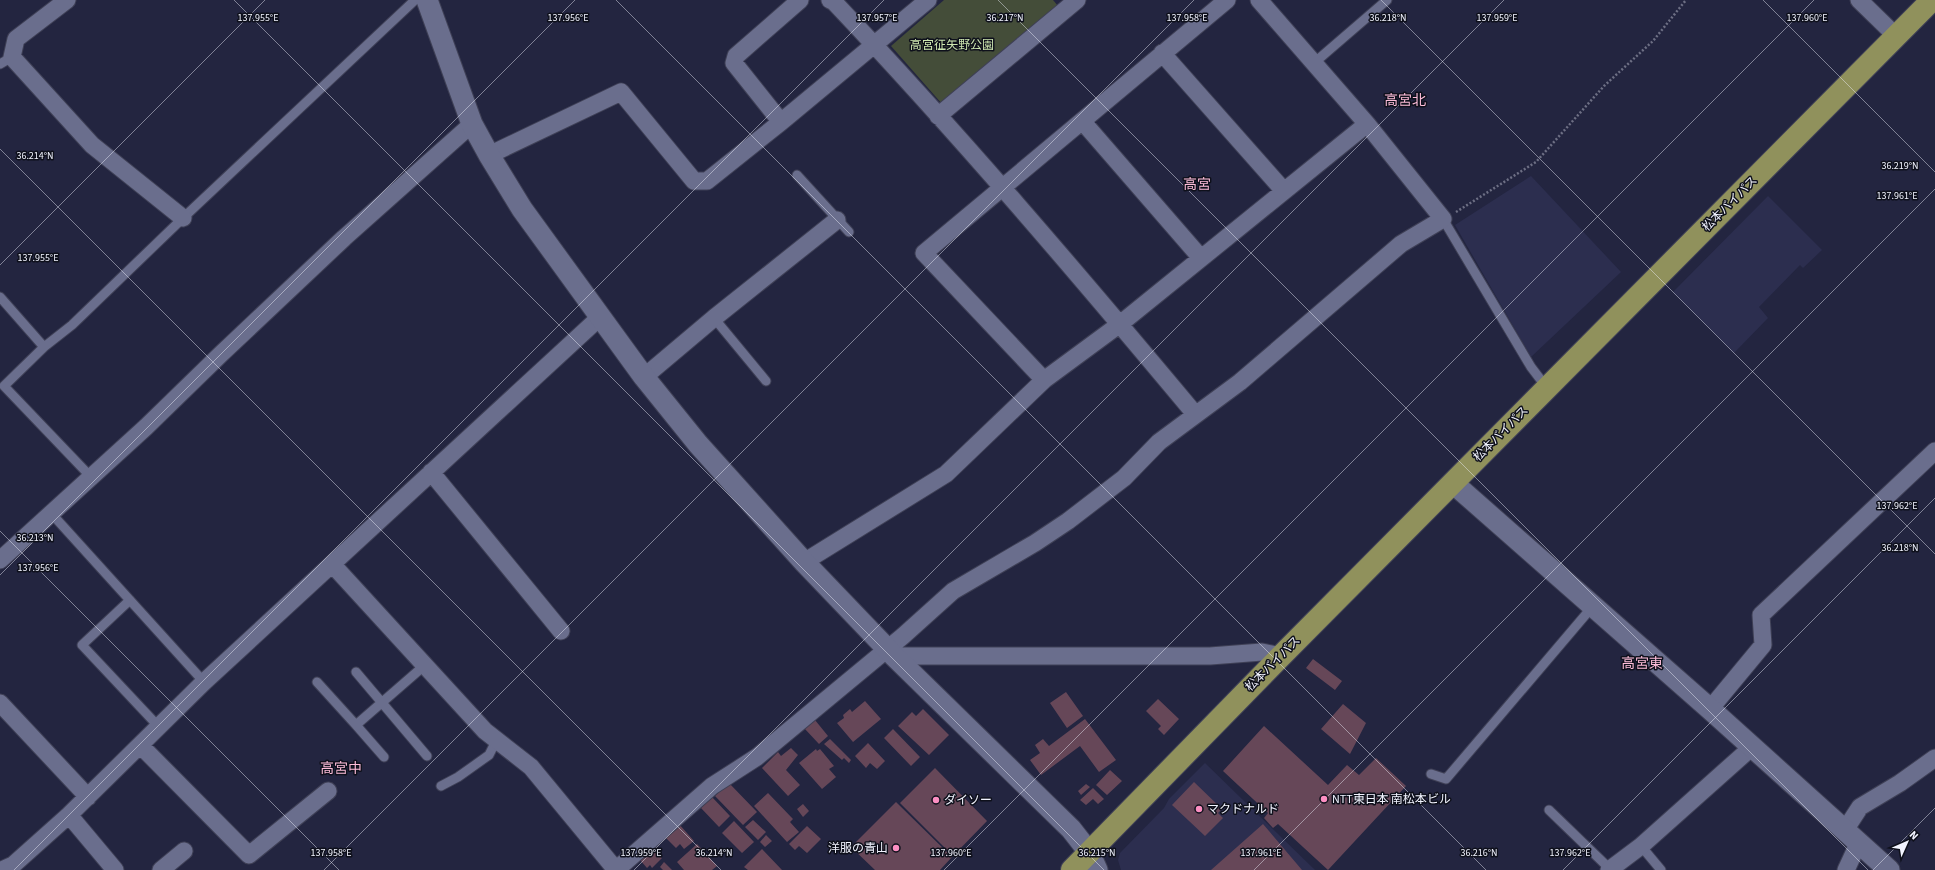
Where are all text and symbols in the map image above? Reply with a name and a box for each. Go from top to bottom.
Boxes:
text: 137.955°E [238,11,278,25]
text: 137.956°E [548,11,588,25]
text: 137.957°E [857,11,897,25]
text: 36.217°N [986,11,1024,25]
text: 137.958°E [1167,11,1207,25]
text: 36.218°N [1369,11,1407,25]
text: 137.959°E [1477,11,1517,25]
text: 137.960°E [1787,11,1827,25]
park label: 高宮征矢野公園 [910,37,994,54]
district label: 高宮北 [1384,91,1426,111]
text: 36.214°N [16,149,54,163]
text: 36.219°N [1881,159,1919,173]
street label: 松本バイパス [1699,173,1761,235]
district label: 高宮 [1183,175,1211,195]
text: 137.961°E [1877,189,1917,203]
text: 137.955°E [18,251,58,265]
street label: 松本バイパス [1470,403,1532,465]
text: 137.962°E [1877,499,1917,513]
text: 36.213°N [16,531,54,545]
text: 36.218°N [1881,541,1919,555]
text: 137.956°E [18,561,58,575]
street label: 松本バイパス [1242,633,1304,695]
district label: 高宮東 [1621,654,1663,674]
district label: 高宮中 [320,759,362,779]
place label: NTT東日本 南松本ビル [1332,791,1451,808]
place label: ダイソー [944,792,992,809]
marker: NTT東日本 南松本ビル [1319,794,1329,804]
marker: ダイソー [931,795,941,805]
place label: マクドナルド [1207,801,1279,818]
marker: マクドナルド [1194,804,1204,814]
north arrow [1887,822,1927,862]
text: N [1906,827,1922,843]
place label: 洋服の青山 [828,840,888,857]
marker: 洋服の青山 [891,843,901,853]
text: 137.958°E [311,846,351,860]
text: 137.959°E [621,846,661,860]
text: 36.214°N [695,846,733,860]
text: 137.960°E [931,846,971,860]
text: 36.215°N [1078,846,1116,860]
text: 137.961°E [1241,846,1281,860]
text: 36.216°N [1460,846,1498,860]
text: 137.962°E [1550,846,1590,860]

